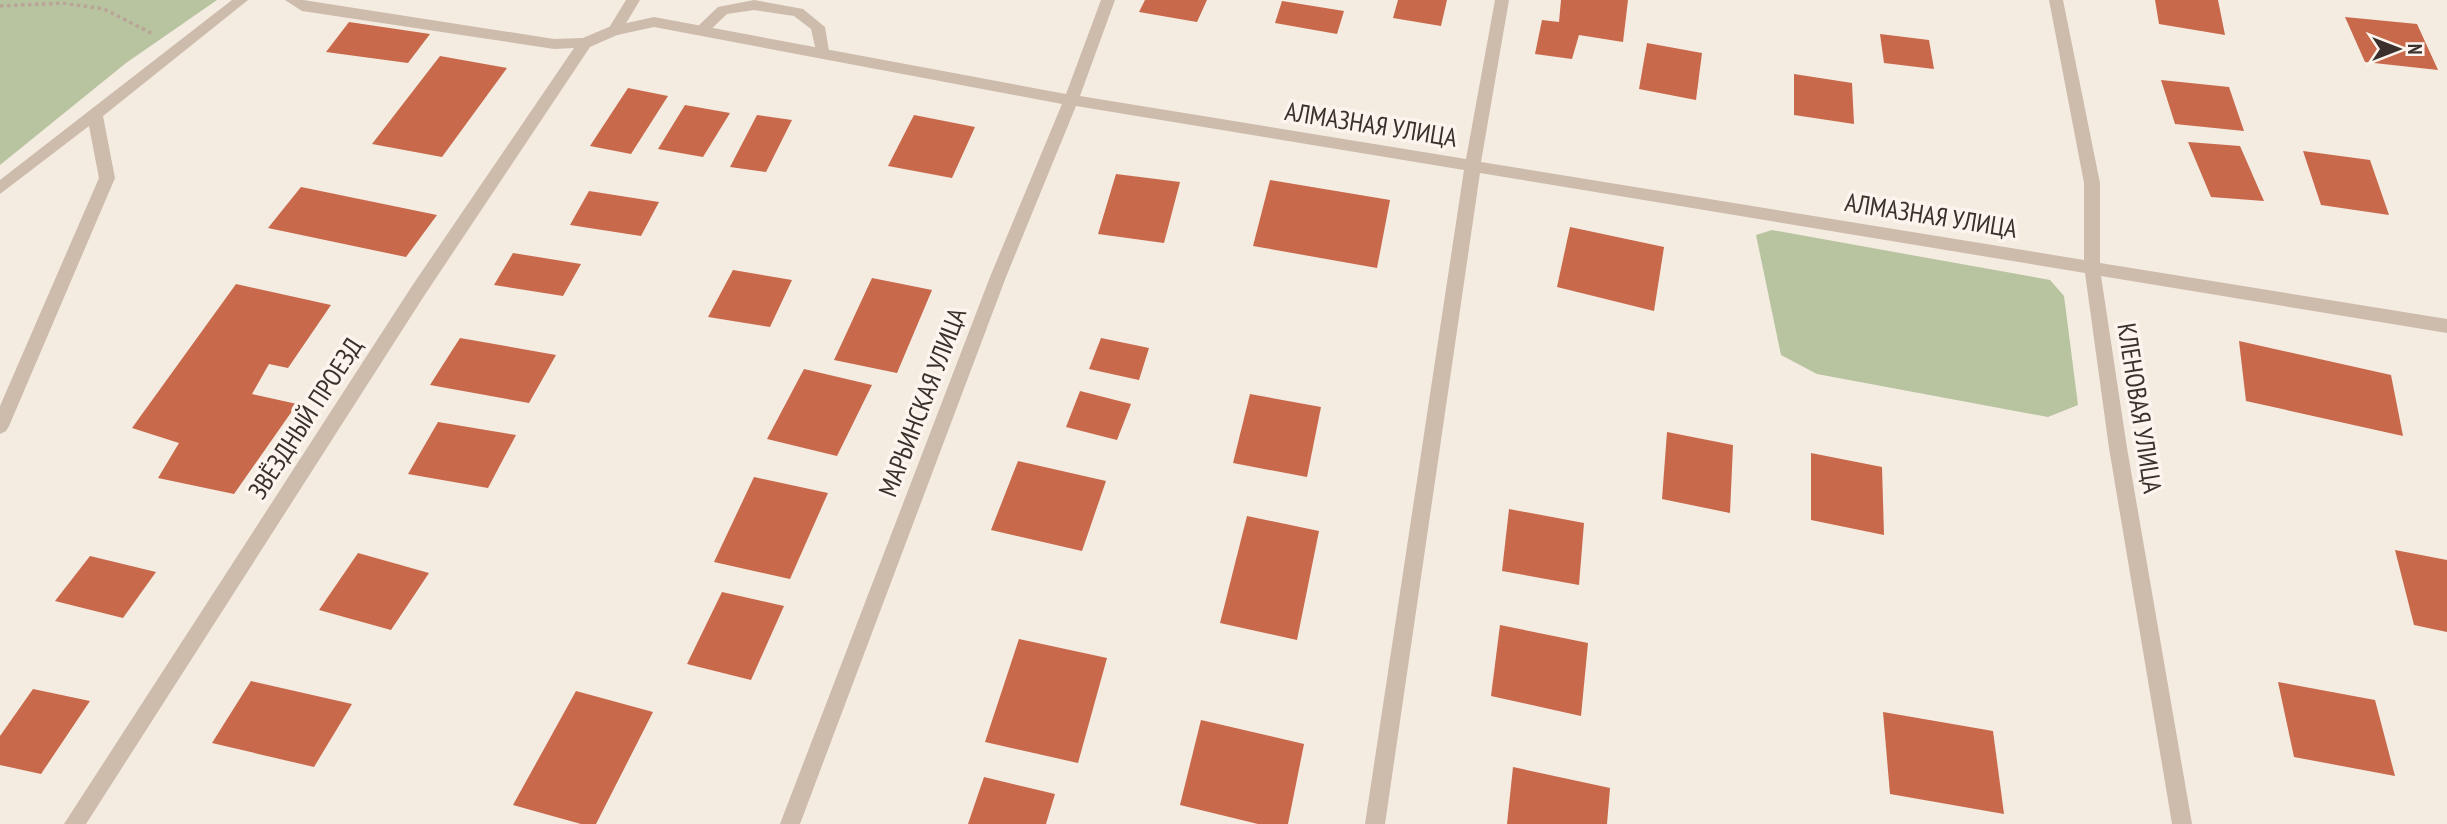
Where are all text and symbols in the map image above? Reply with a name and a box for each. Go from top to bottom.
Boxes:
north arrow [2363,14,2433,84]
text: N [2403,44,2427,54]
street label: АЛМАЗНАЯ УЛИЦА [1283,94,1460,154]
street label: АЛМАЗНАЯ УЛИЦА [1843,185,2020,245]
street label: МАРЬИНСКАЯ УЛИЦА [871,302,973,501]
street label: КЛЕНОВАЯ УЛИЦА [2110,321,2170,496]
street label: ЗВЁЗДНЫЙ ПРОЕЗД [241,331,369,505]

